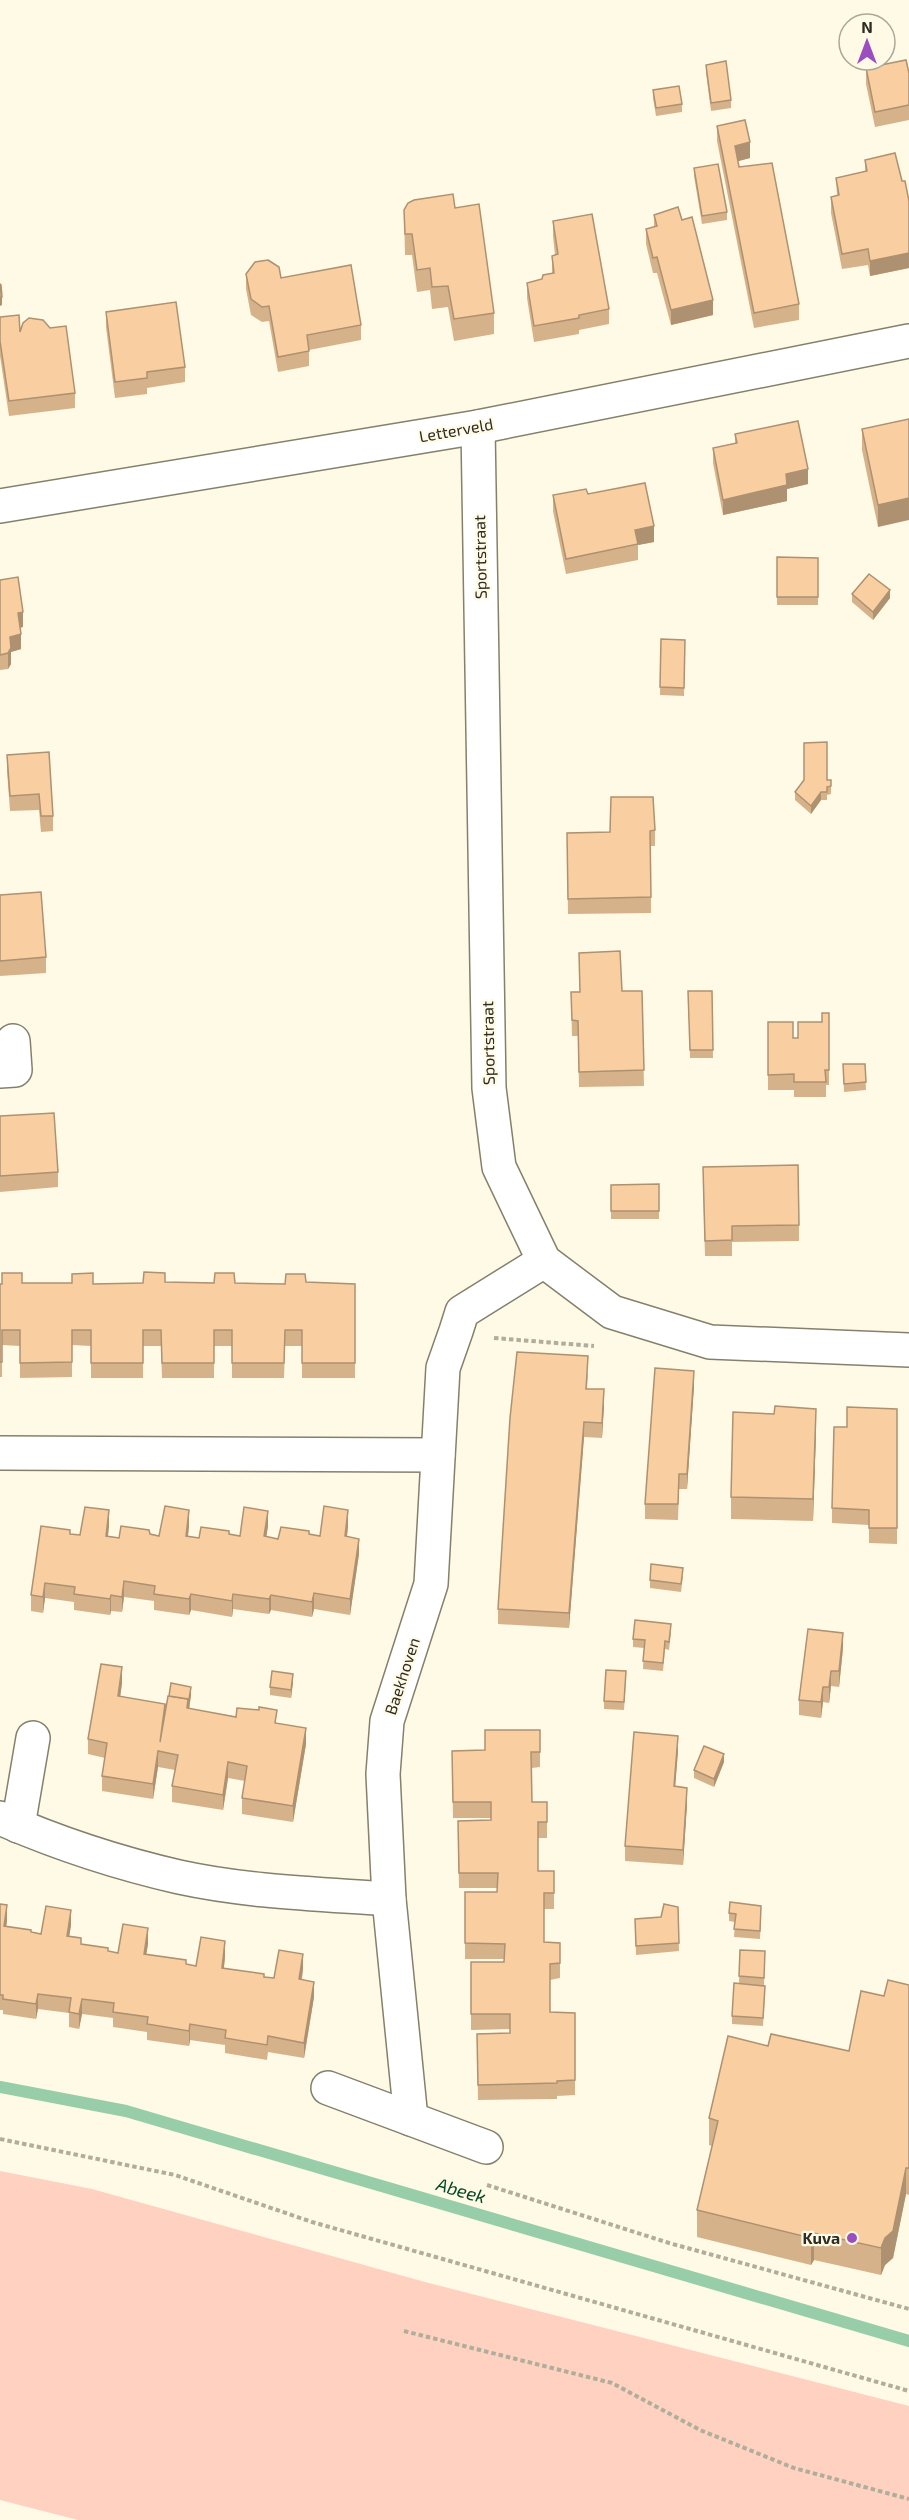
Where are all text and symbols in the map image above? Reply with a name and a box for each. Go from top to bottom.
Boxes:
north arrow [837,12,897,72]
text: N [861,17,873,36]
street label: Letterveld [417,414,494,445]
street label: Sportstraat [469,515,490,599]
street label: Sportstraat [477,1001,498,1085]
street label: Baekhoven [380,1635,423,1717]
water label: Abeek [433,2172,488,2208]
place label: Kuva [802,2228,840,2247]
marker: Kuva [845,2231,859,2245]

